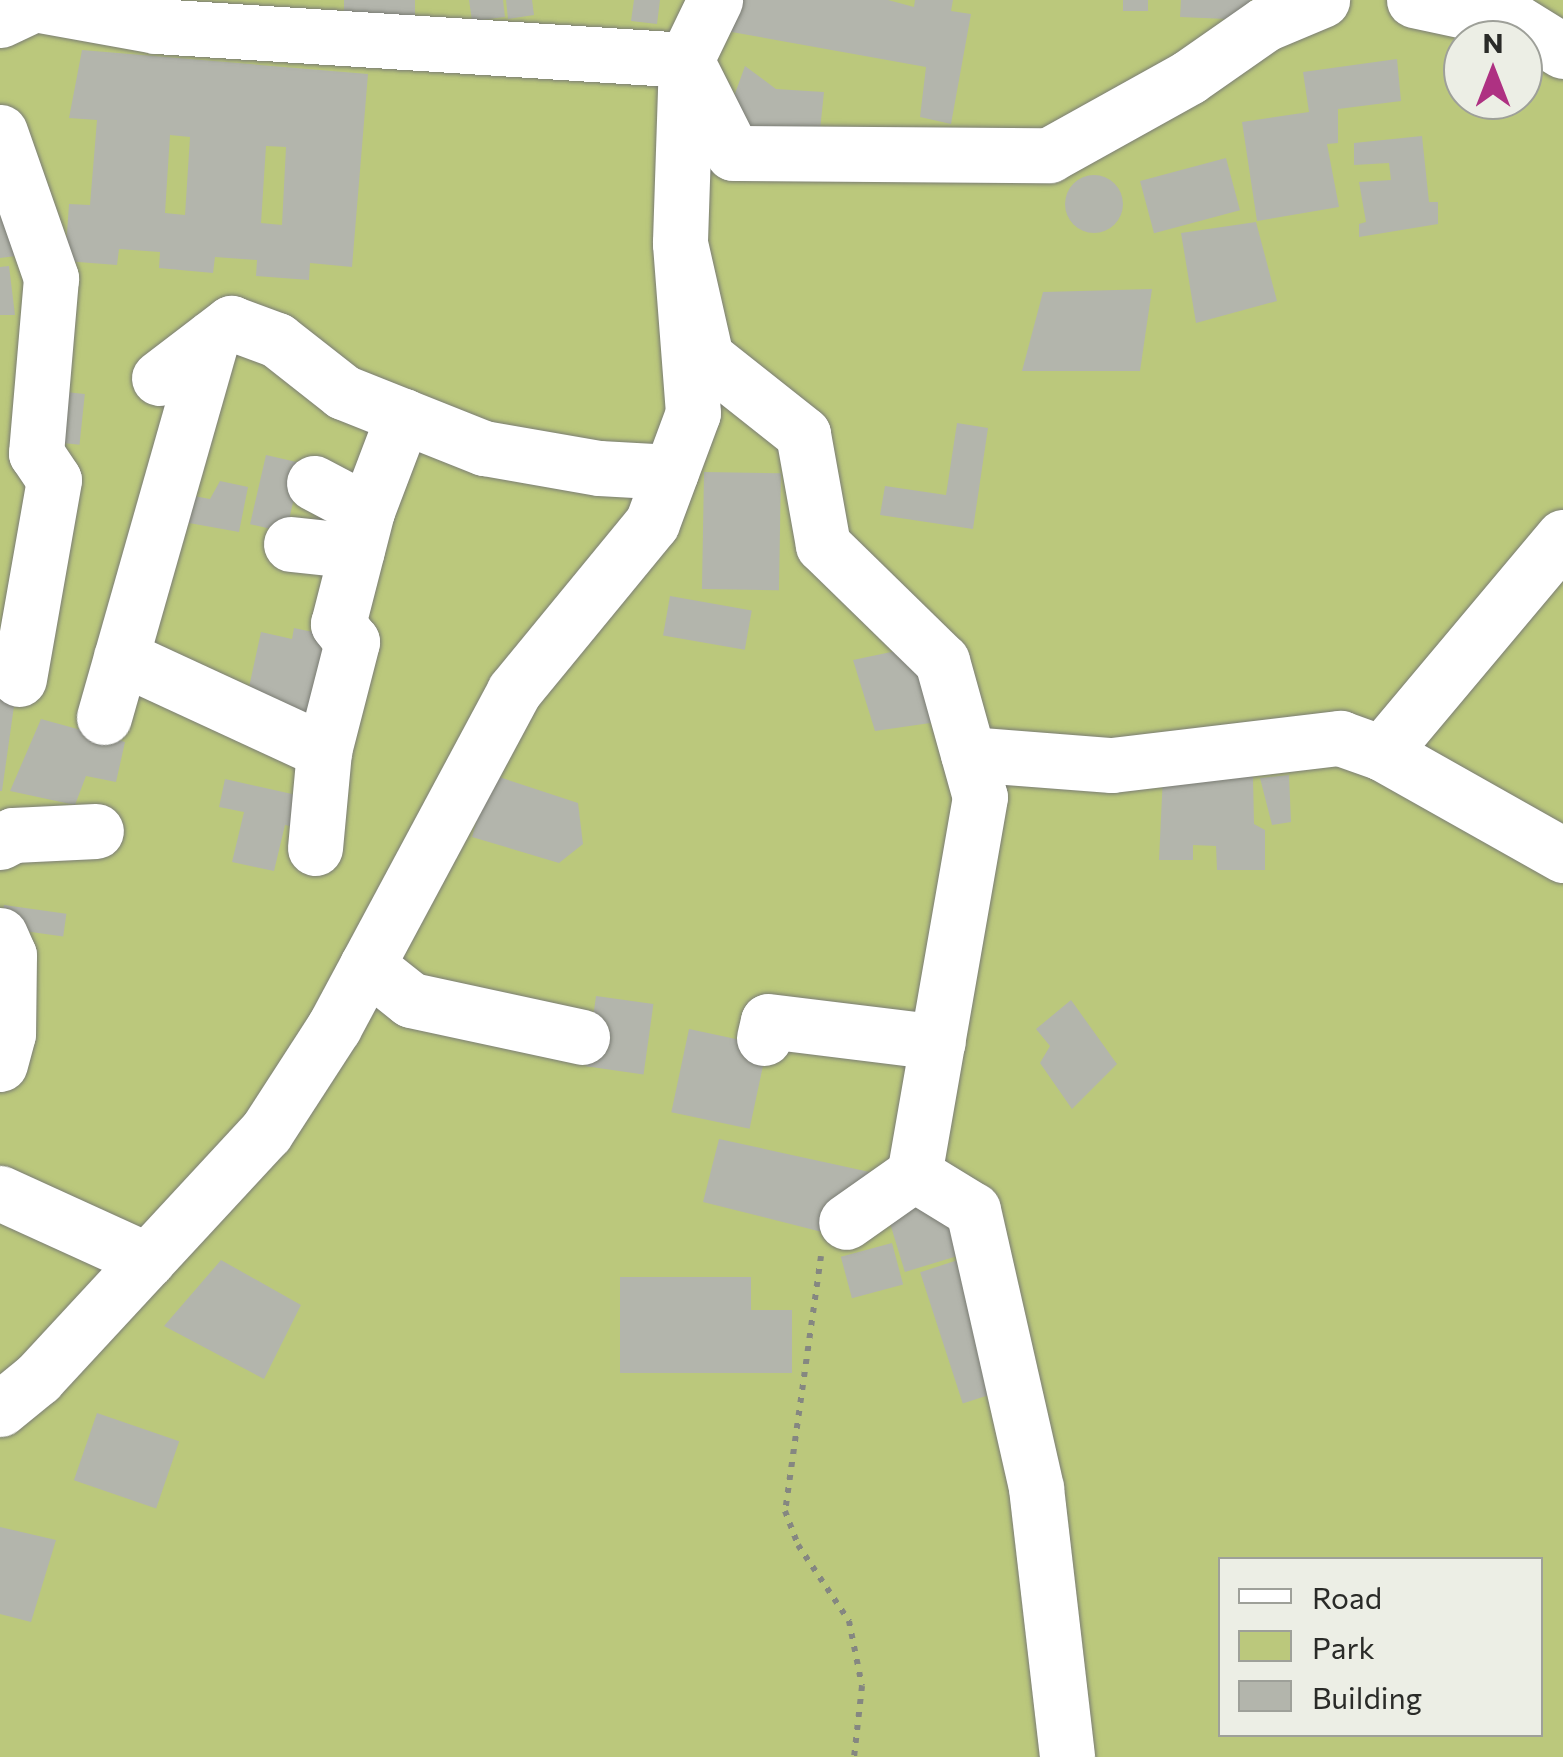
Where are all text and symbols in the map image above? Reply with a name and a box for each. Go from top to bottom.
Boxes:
north arrow [1443,20,1543,120]
text: N [1483,25,1504,59]
legend [1218,1557,1543,1737]
text: Road [1312,1578,1382,1615]
text: Park [1312,1628,1375,1665]
text: Building [1312,1678,1422,1715]

